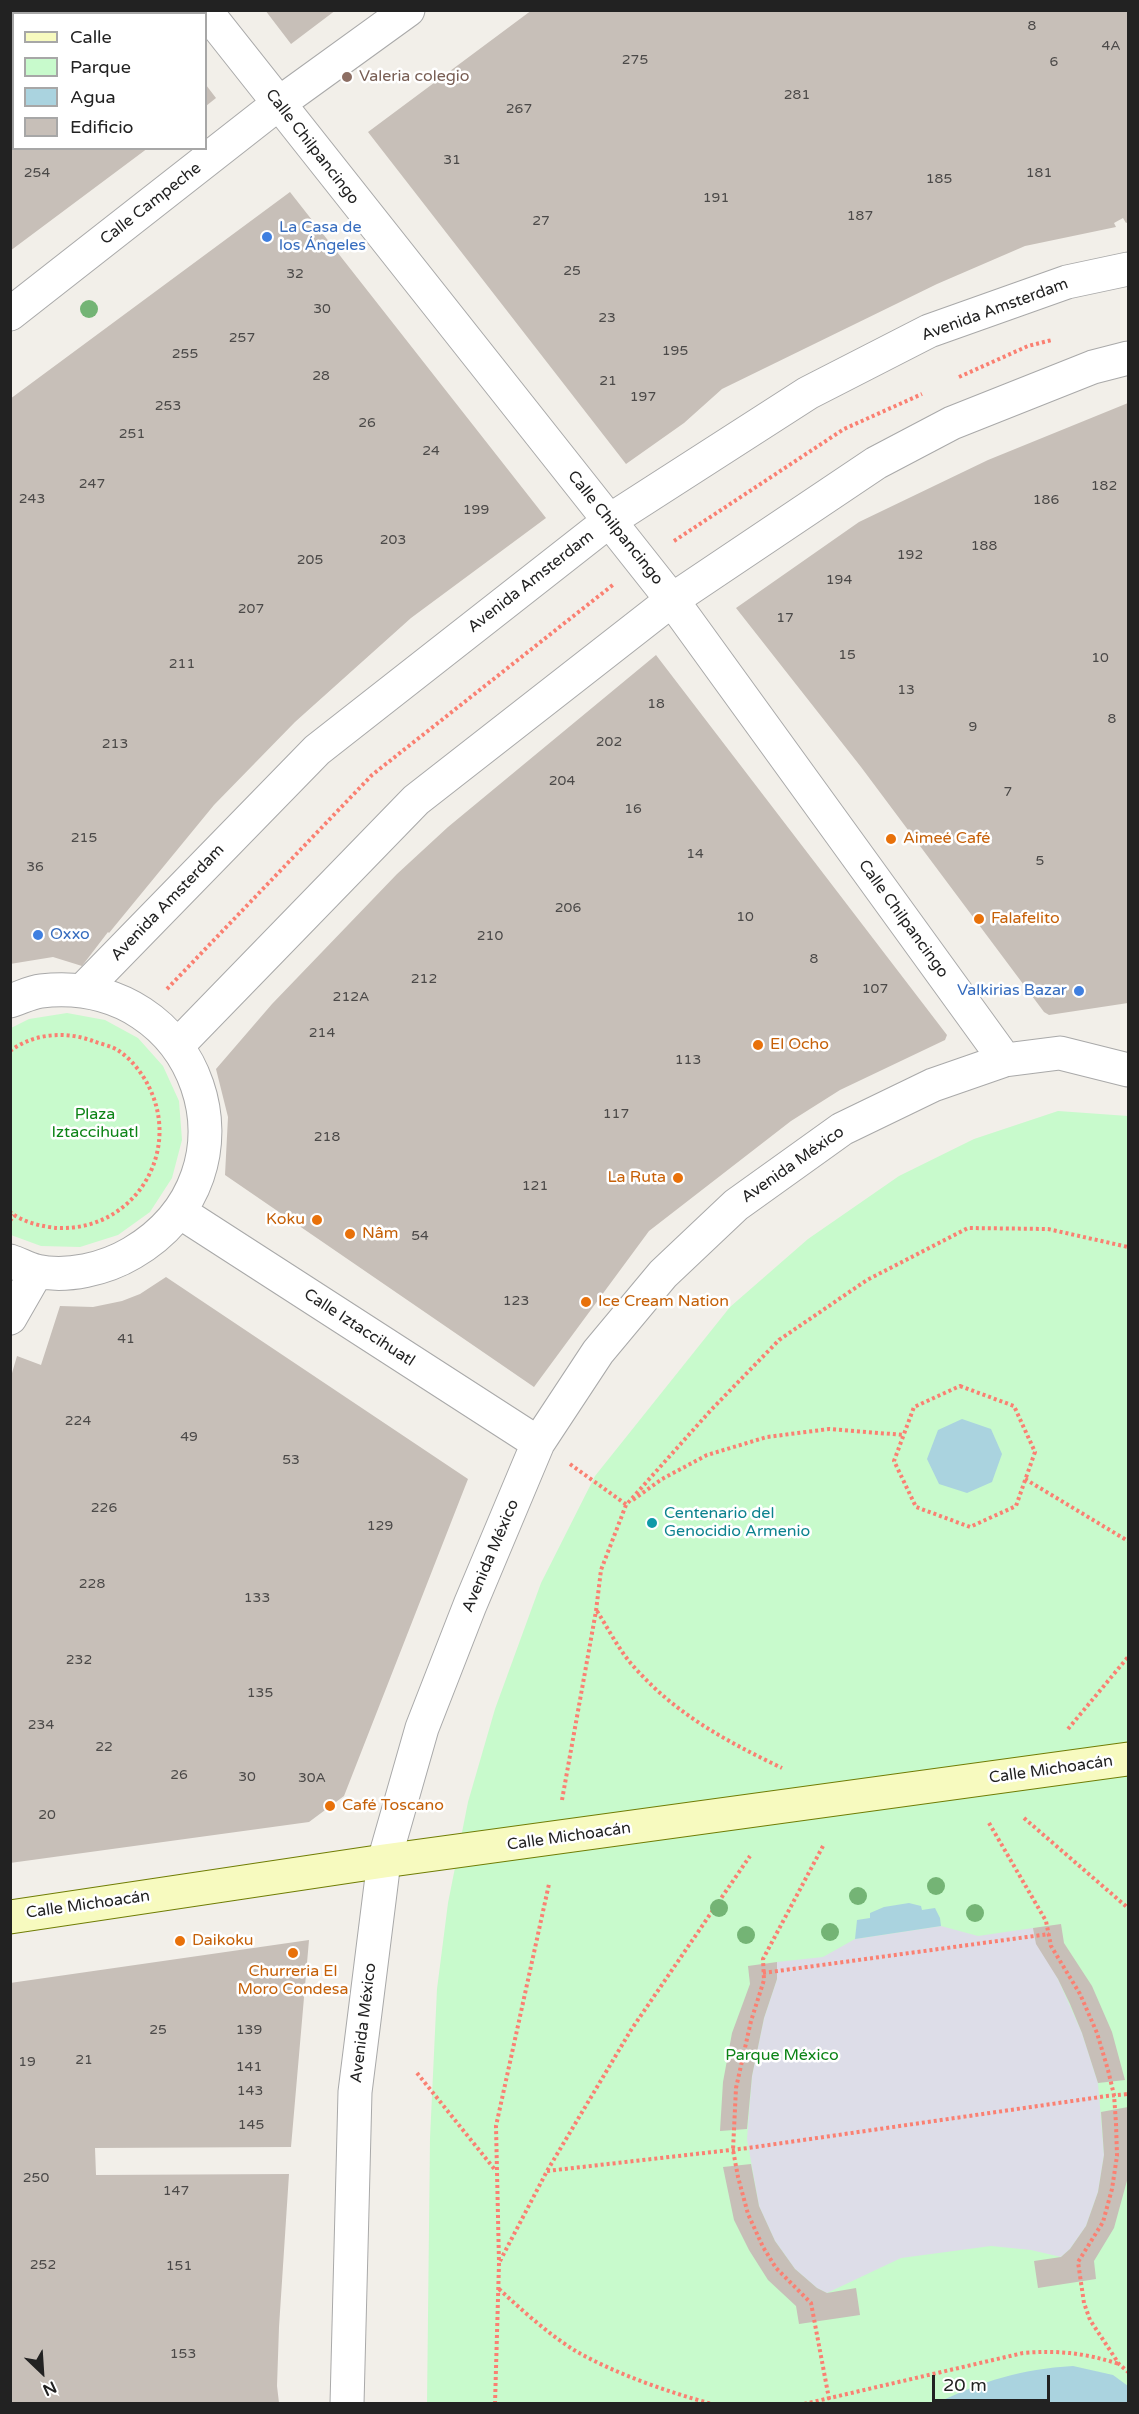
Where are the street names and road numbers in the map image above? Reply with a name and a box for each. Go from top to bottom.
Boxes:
street label: Calle Chilpancingo [261,86,363,208]
street label: Calle Campeche [97,159,205,249]
street label: Avenida Amsterdam [919,275,1071,345]
street label: Calle Chilpancingo [563,467,667,589]
street label: Avenida Amsterdam [464,527,598,637]
street label: Avenida Amsterdam [107,841,229,965]
street label: Calle Chilpancingo [854,856,952,982]
street label: Avenida México [738,1122,848,1208]
street label: Calle Iztaccihuatl [300,1285,418,1371]
street label: Avenida México [459,1497,523,1615]
street label: Calle Michoacán [988,1752,1114,1788]
street label: Calle Michoacán [506,1819,632,1855]
street label: Calle Michoacán [25,1887,151,1923]
street label: Avenida México [347,1962,381,2084]

